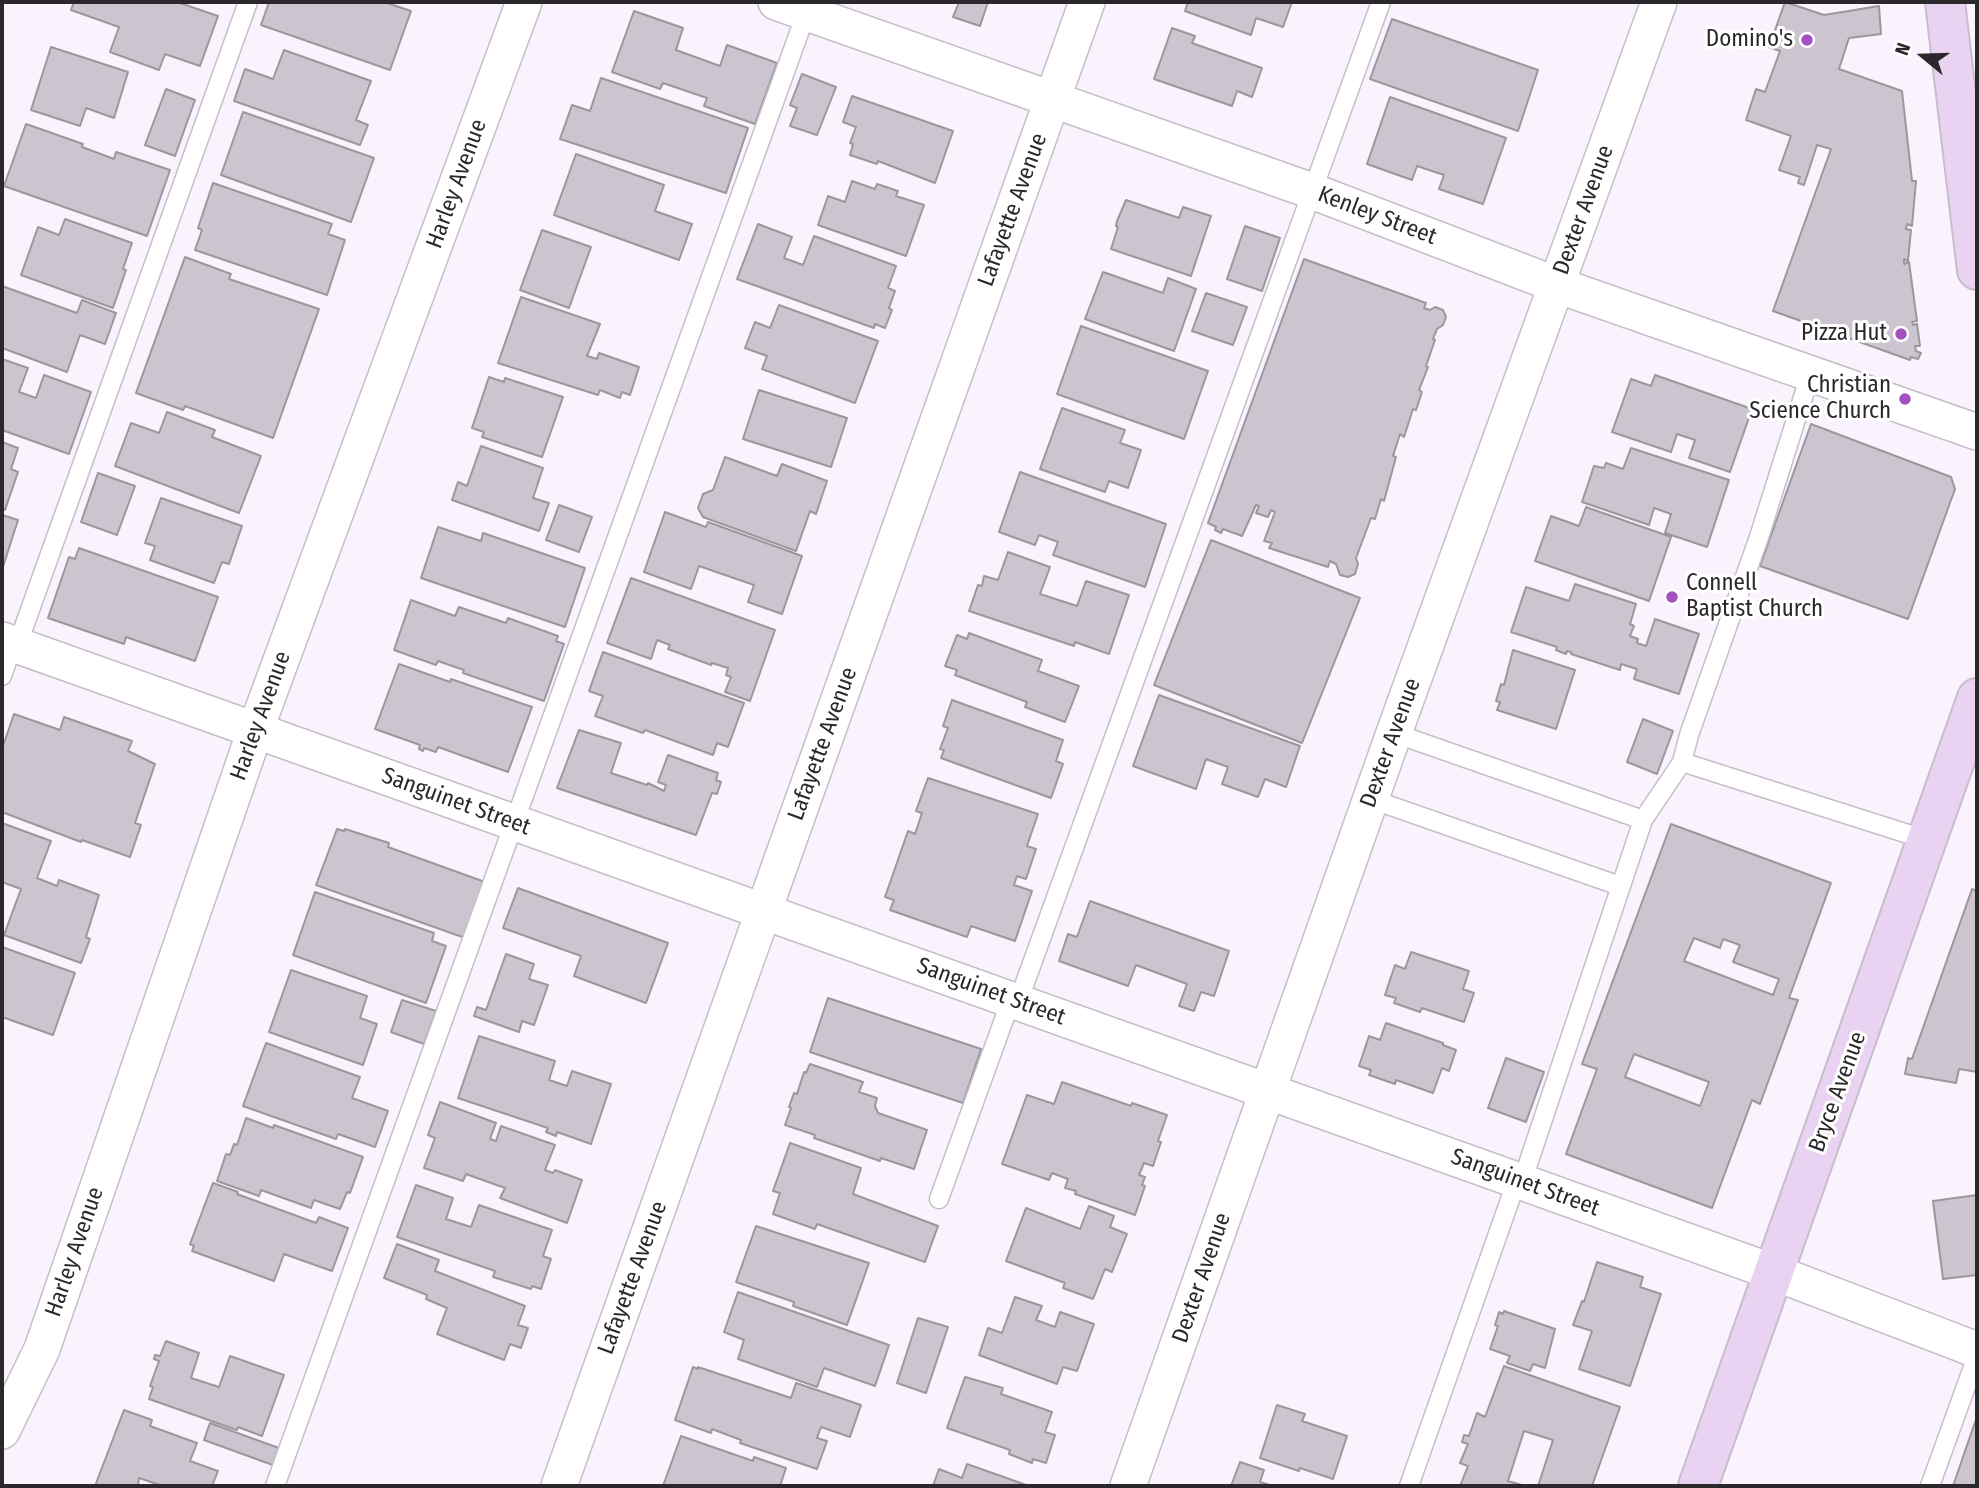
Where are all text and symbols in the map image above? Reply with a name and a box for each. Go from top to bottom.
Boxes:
north arrow [1888,21,1958,91]
place label: Domino's [1706,26,1793,54]
marker: Domino's [1799,32,1815,48]
text: N [1890,40,1915,58]
street label: Harley Avenue [421,116,493,252]
street label: Lafayette Avenue [973,130,1053,290]
street label: Dexter Avenue [1548,142,1620,278]
street label: Kenley Street [1314,181,1440,251]
place label: Pizza Hut [1801,320,1887,348]
marker: Pizza Hut [1893,326,1909,342]
place label: Christian Science Church [1749,372,1891,426]
marker: Christian Science Church [1897,391,1913,407]
place label: Connell Baptist Church [1686,570,1823,624]
marker: Connell Baptist Church [1664,589,1680,605]
street label: Harley Avenue [225,648,297,784]
street label: Lafayette Avenue [783,664,863,824]
street label: Dexter Avenue [1355,675,1427,811]
street label: Sanguinet Street [378,762,534,842]
street label: Sanguinet Street [913,952,1069,1032]
street label: Bryce Avenue [1803,1028,1873,1156]
street label: Sanguinet Street [1447,1143,1603,1223]
street label: Harley Avenue [40,1184,110,1320]
street label: Lafayette Avenue [593,1198,673,1358]
street label: Dexter Avenue [1167,1209,1237,1347]

